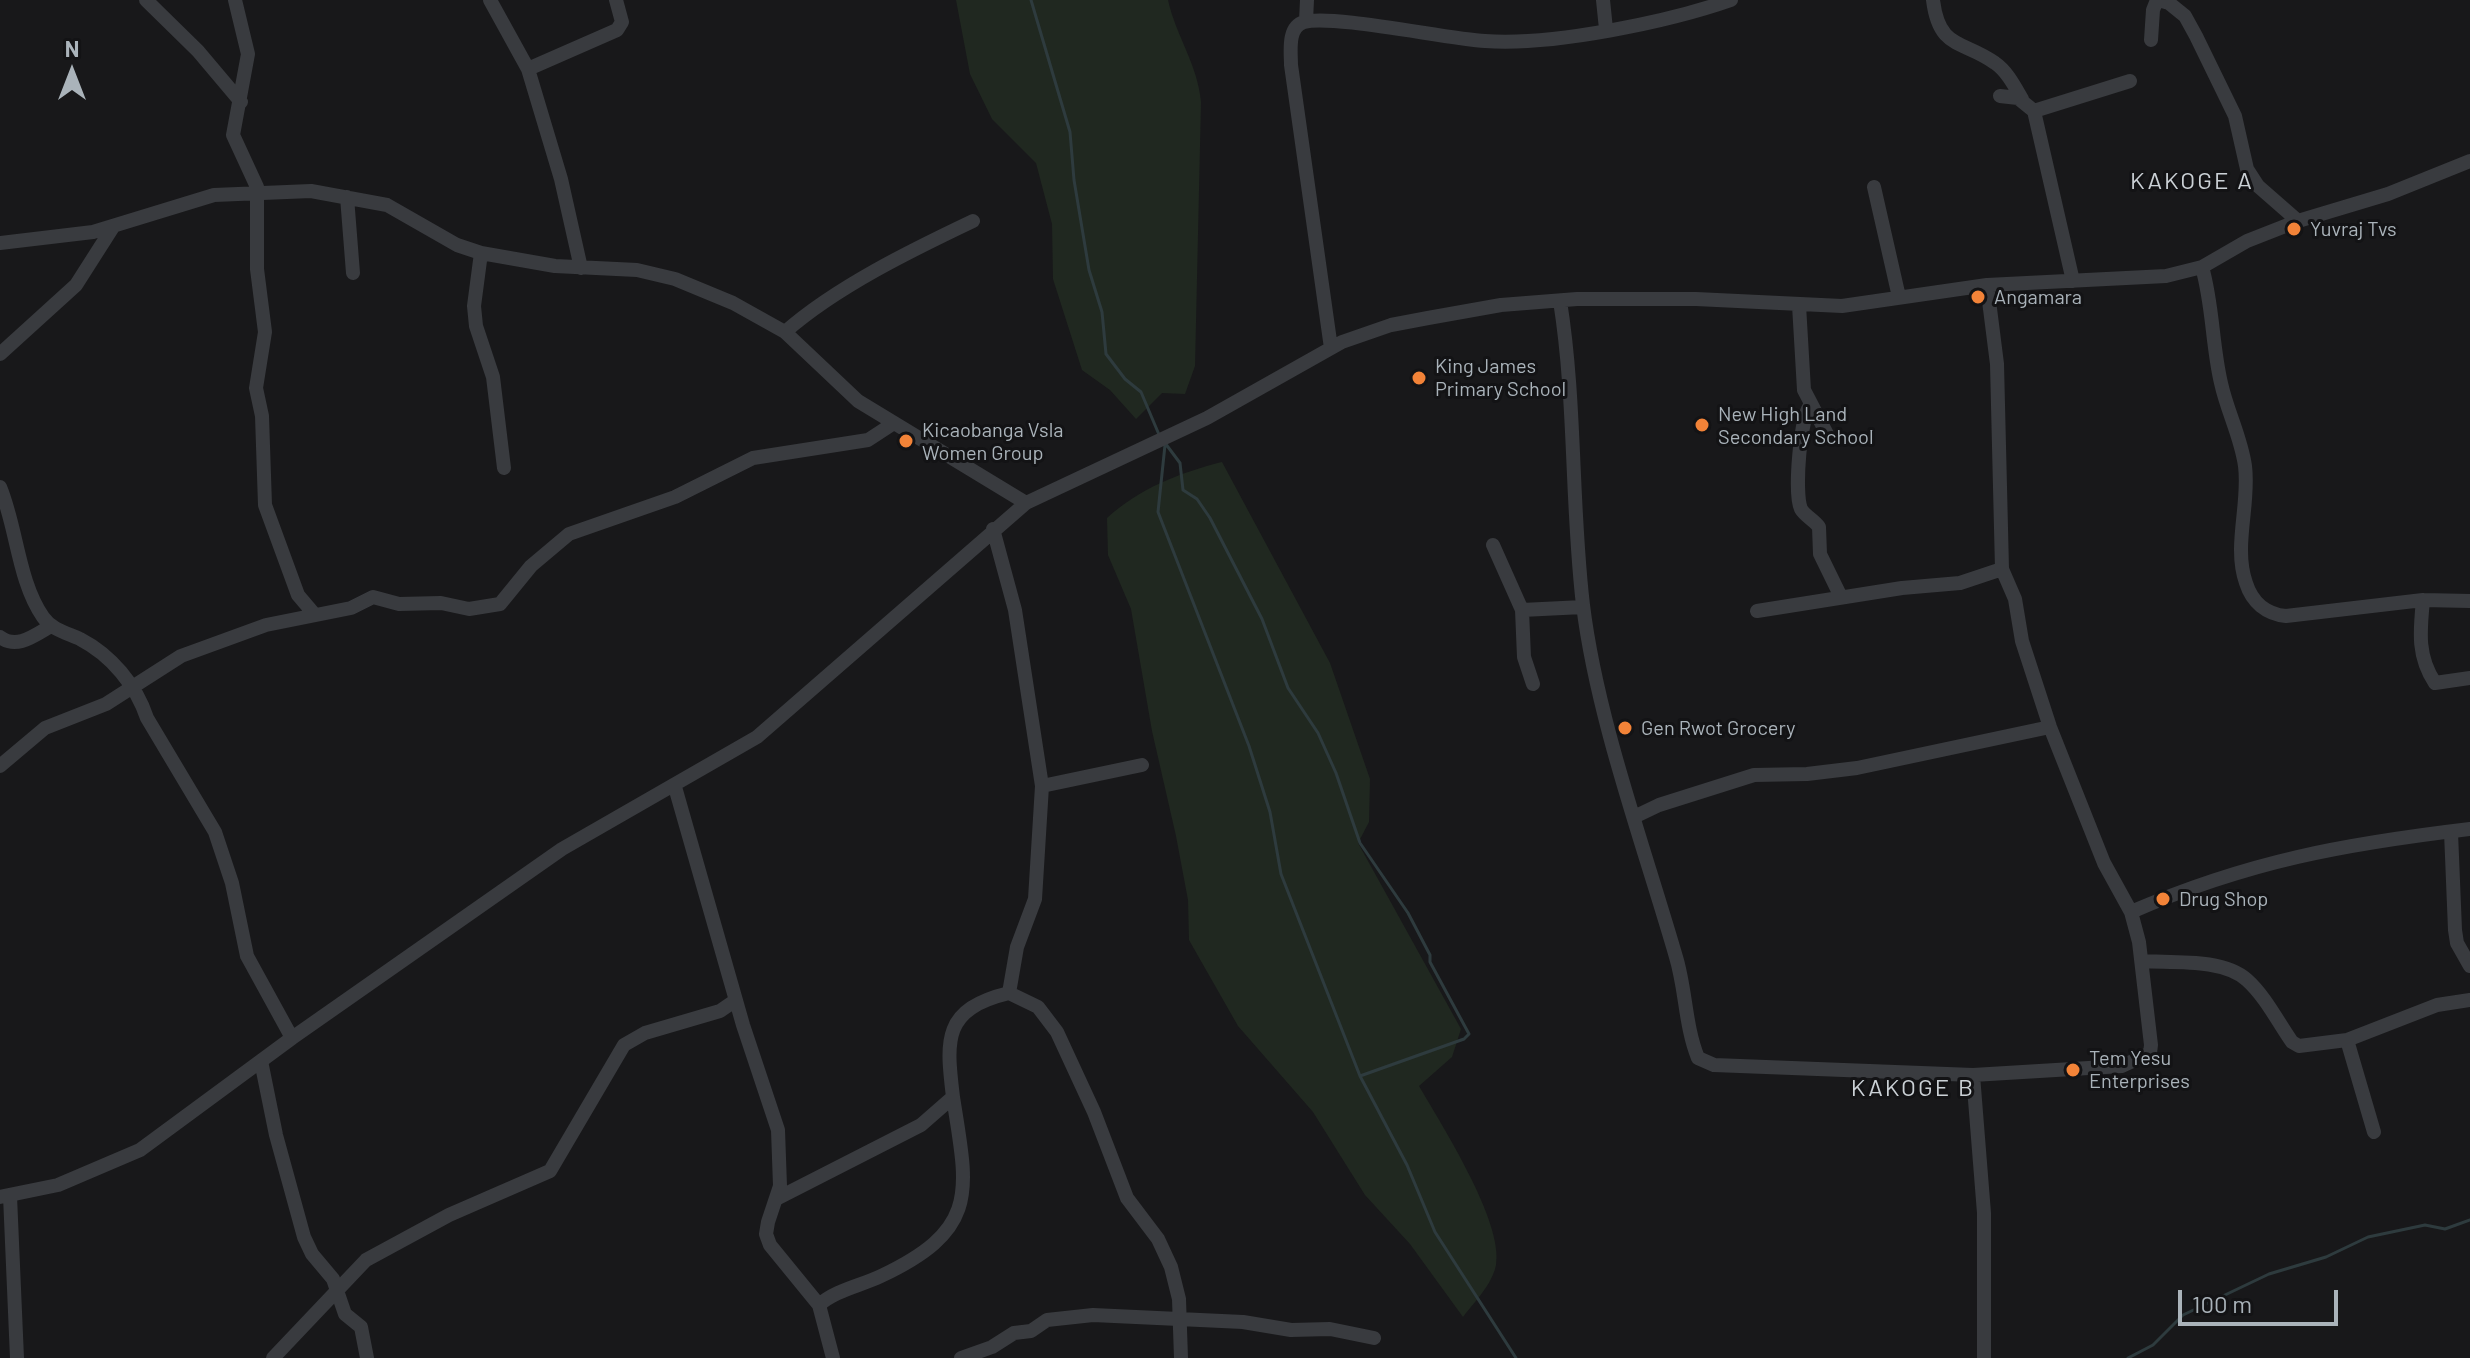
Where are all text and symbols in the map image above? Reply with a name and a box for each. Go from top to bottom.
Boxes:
north arrow [32,32,112,112]
text: N [65,35,79,61]
district label: KAKOGE A [2130,167,2254,195]
place label: Yuvraj Tvs [2310,217,2397,241]
marker: Yuvraj Tvs [2285,220,2303,238]
place label: Angamara [1994,285,2082,309]
marker: Angamara [1969,288,1987,306]
place label: King James Primary School [1435,354,1566,401]
marker: King James Primary School [1410,369,1428,387]
place label: New High Land Secondary School [1718,402,1874,449]
marker: New High Land Secondary School [1693,416,1711,434]
place label: Kicaobanga Vsla Women Group [922,418,1063,465]
marker: Kicaobanga Vsla Women Group [897,432,915,450]
place label: Gen Rwot Grocery [1641,716,1795,740]
marker: Gen Rwot Grocery [1616,719,1634,737]
place label: Drug Shop [2179,887,2268,911]
marker: Drug Shop [2154,890,2172,908]
place label: Tem Yesu Enterprises [2089,1046,2190,1093]
marker: Tem Yesu Enterprises [2064,1061,2082,1079]
district label: KAKOGE B [1851,1074,1975,1102]
scale bar [2182,1274,2342,1324]
text: 100 m [2192,1289,2252,1318]

